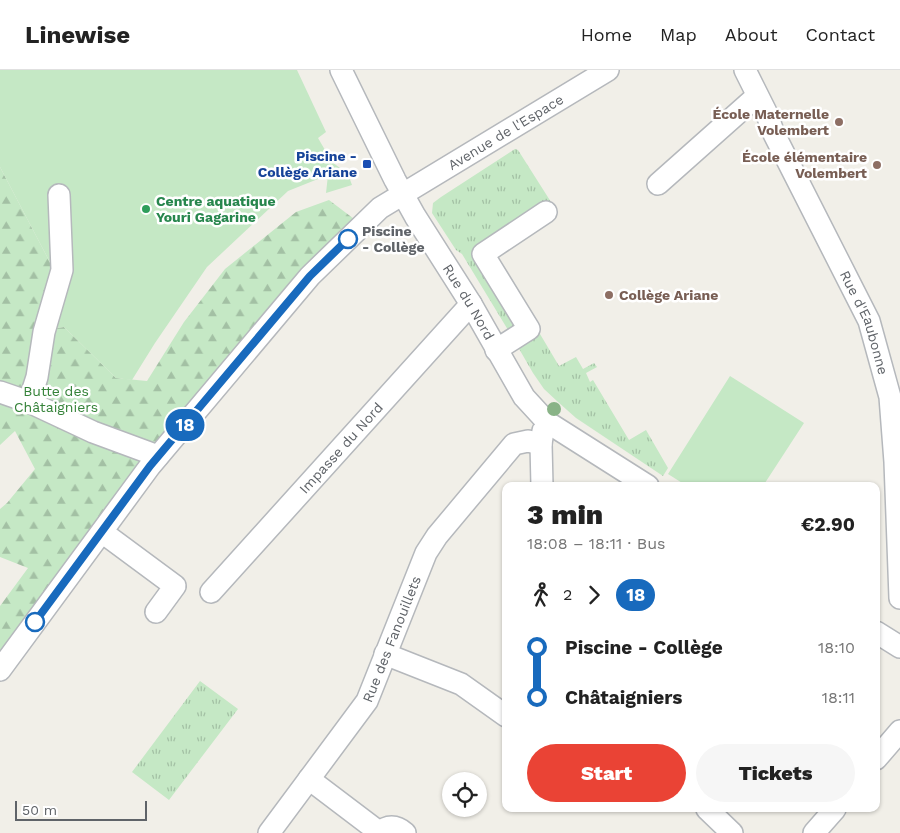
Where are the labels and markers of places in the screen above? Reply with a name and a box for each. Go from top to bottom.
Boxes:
place label: École Maternelle Volembert [712,106,829,138]
marker: École Maternelle Volembert [833,116,845,128]
place label: Piscine - Collège Ariane [258,148,357,180]
place label: École élémentaire Volembert [742,149,867,181]
marker: Piscine - Collège Ariane [361,158,373,170]
marker: École élémentaire Volembert [871,159,883,171]
place label: Centre aquatique Youri Gagarine [156,193,276,225]
marker: Centre aquatique Youri Gagarine [140,203,152,215]
place label: Piscine - Collège [362,223,425,255]
marker: Piscine - Collège [338,229,358,249]
place label: Collège Ariane [619,287,718,303]
marker: Collège Ariane [603,289,615,301]
unlabelled marker [25,612,45,632]

